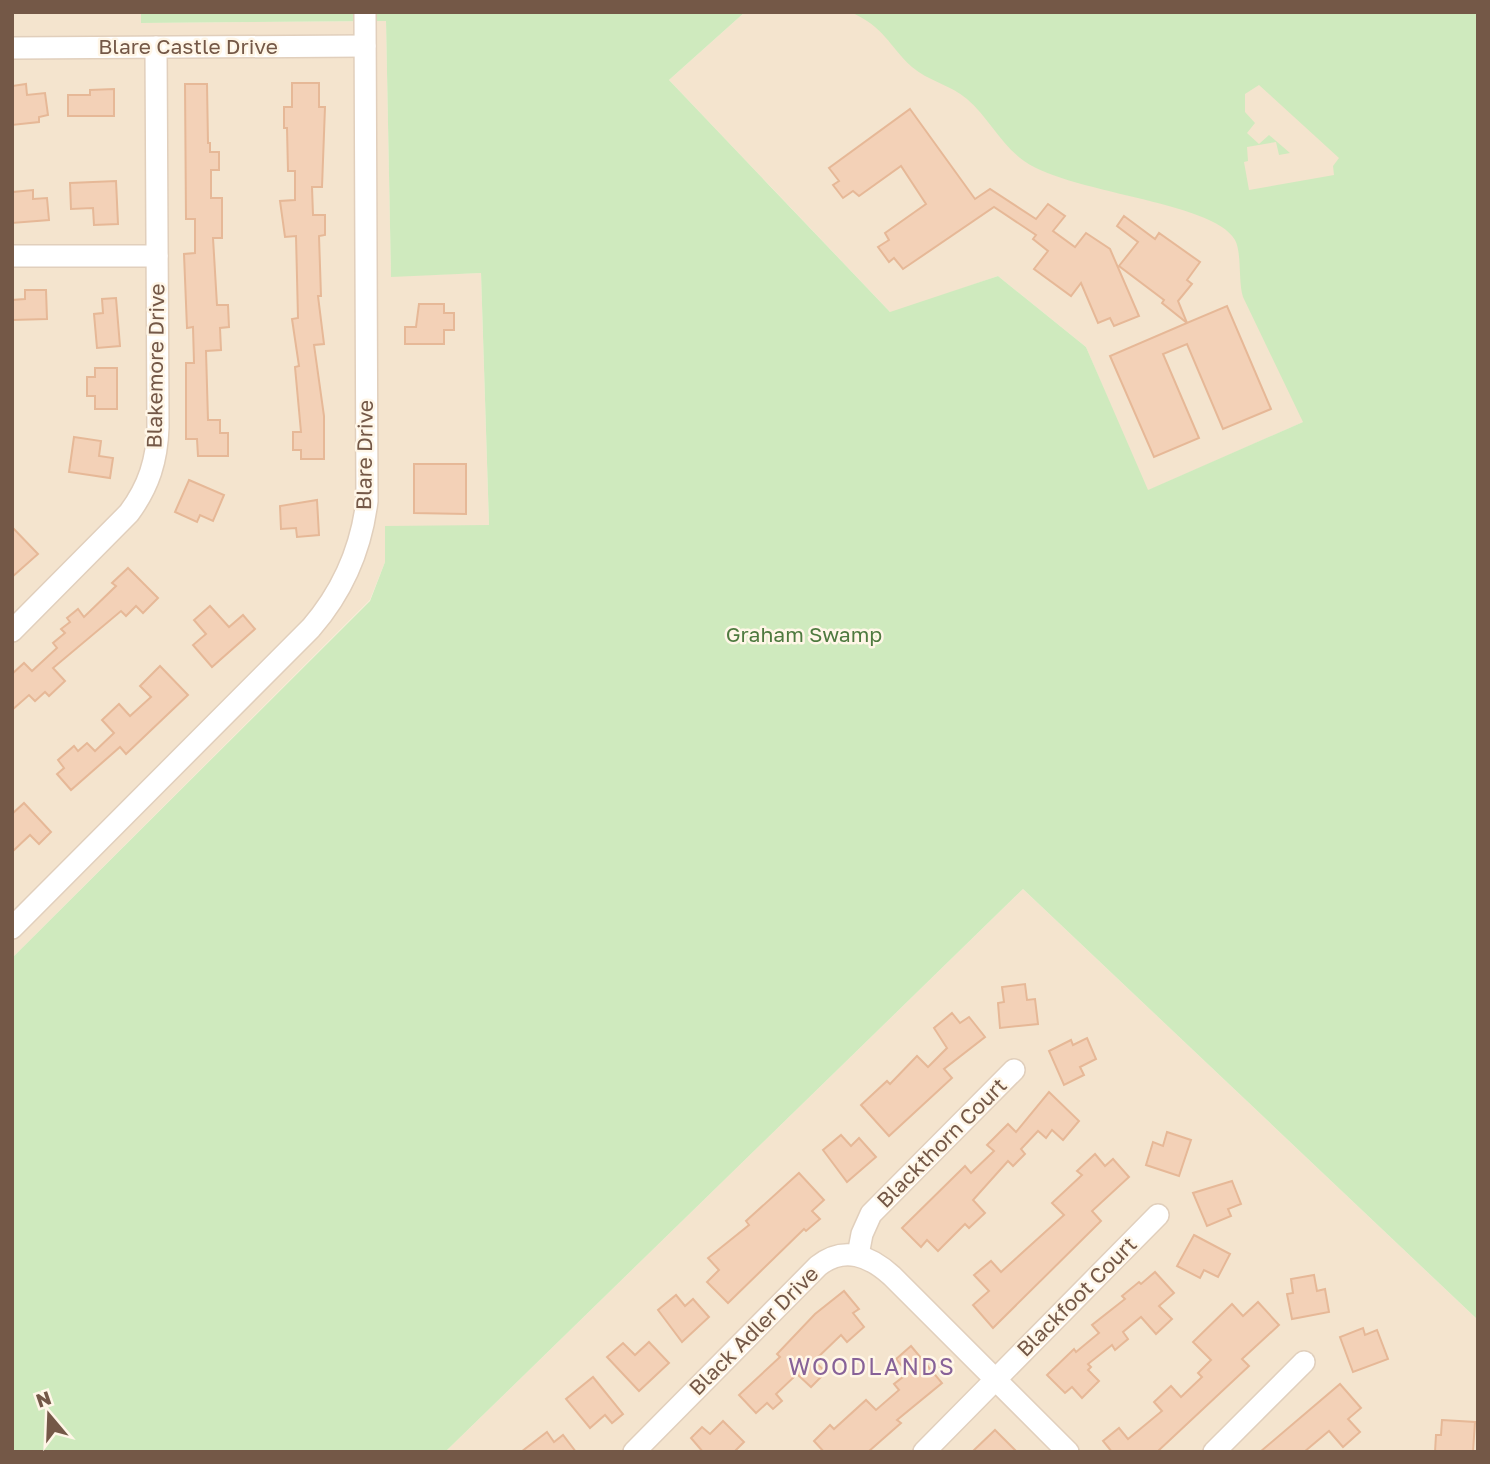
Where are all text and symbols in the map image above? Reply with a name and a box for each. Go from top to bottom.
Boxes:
street label: Blare Castle Drive [98,33,278,59]
street label: Blakemore Drive [141,283,169,449]
street label: Blare Drive [350,400,378,510]
park label: Graham Swamp [726,621,882,647]
street label: Blackthorn Court [871,1072,1012,1213]
street label: Blackfoot Court [1011,1231,1142,1362]
street label: Black Adler Drive [683,1260,823,1400]
district label: WOODLANDS [788,1352,956,1380]
north arrow [14,1380,84,1450]
text: N [33,1385,54,1412]

